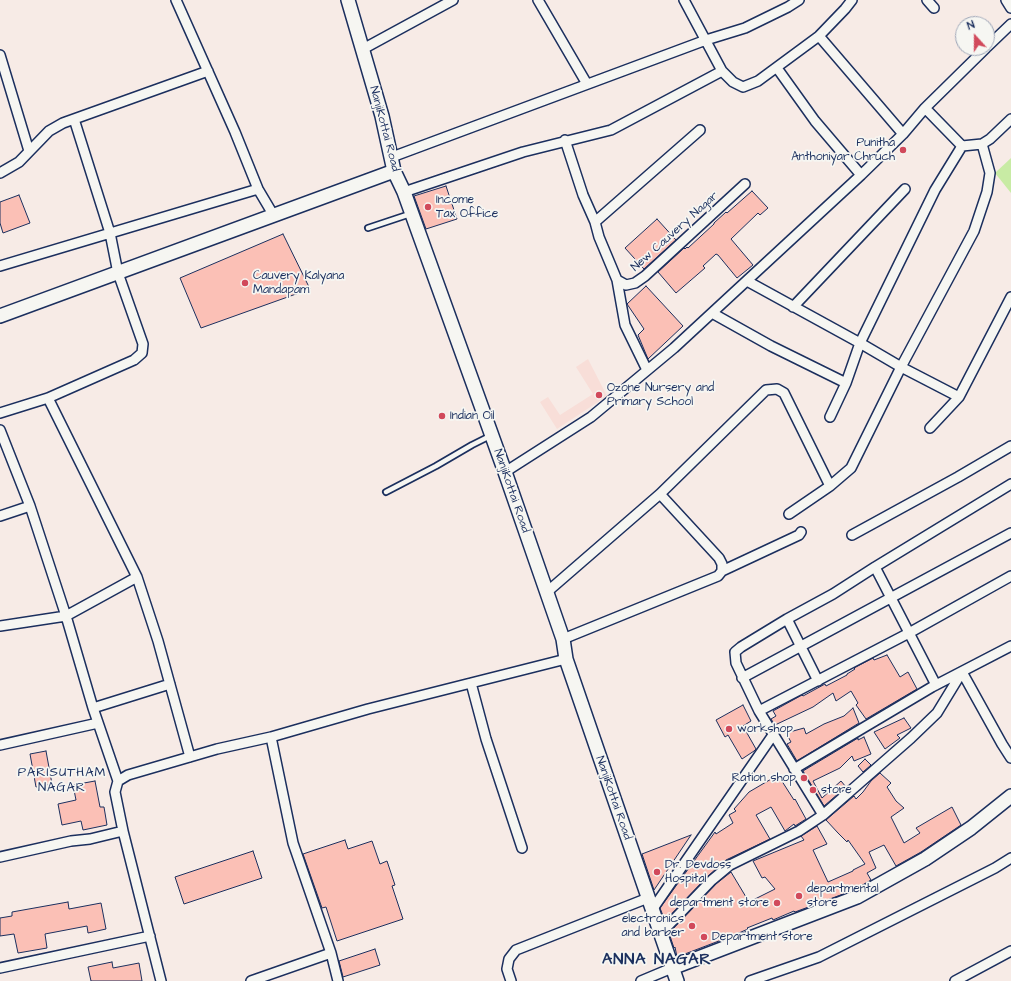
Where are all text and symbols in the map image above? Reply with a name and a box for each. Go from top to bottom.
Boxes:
north arrow [955,16,995,56]
text: N [965,17,977,34]
street label: NanjiKottai Road [366,85,402,173]
place label: Punitha Anthoniyar Chruch [791,136,895,164]
marker: Punitha Anthoniyar Chruch [898,145,908,155]
street label: New Cauvery Nagar [628,189,722,275]
place label: Income Tax Office [436,193,498,221]
marker: Income Tax Office [423,202,433,212]
place label: Cauvery Kalyana Mandapam [253,269,344,297]
marker: Cauvery Kalyana Mandapam [240,278,250,288]
place label: Ozone Nursery and Primary School [607,381,714,409]
marker: Ozone Nursery and Primary School [594,390,604,400]
place label: Indian Oil [450,409,494,423]
marker: Indian Oil [437,411,447,421]
street label: NanjiKottai Road [490,447,532,535]
place label: workshop [737,722,793,736]
marker: workshop [724,724,734,734]
street label: NanjiKottai Road [592,754,634,842]
district label: PARISUTHAM NAGAR [18,765,106,796]
place label: Ration shop [732,771,796,785]
marker: Ration shop [799,773,809,783]
place label: store [821,783,852,797]
marker: store [808,785,818,795]
place label: Dr. Devdoss Hospital [665,858,731,886]
marker: Dr. Devdoss Hospital [652,867,662,877]
place label: departmental store [807,882,879,910]
marker: departmental store [794,891,804,901]
place label: department store [670,896,769,910]
marker: department store [772,898,782,908]
place label: electronics and barber [622,912,684,940]
marker: electronics and barber [687,921,697,931]
place label: Department store [712,930,813,944]
marker: Department store [699,932,709,942]
district label: ANNA NAGAR [602,951,712,971]

